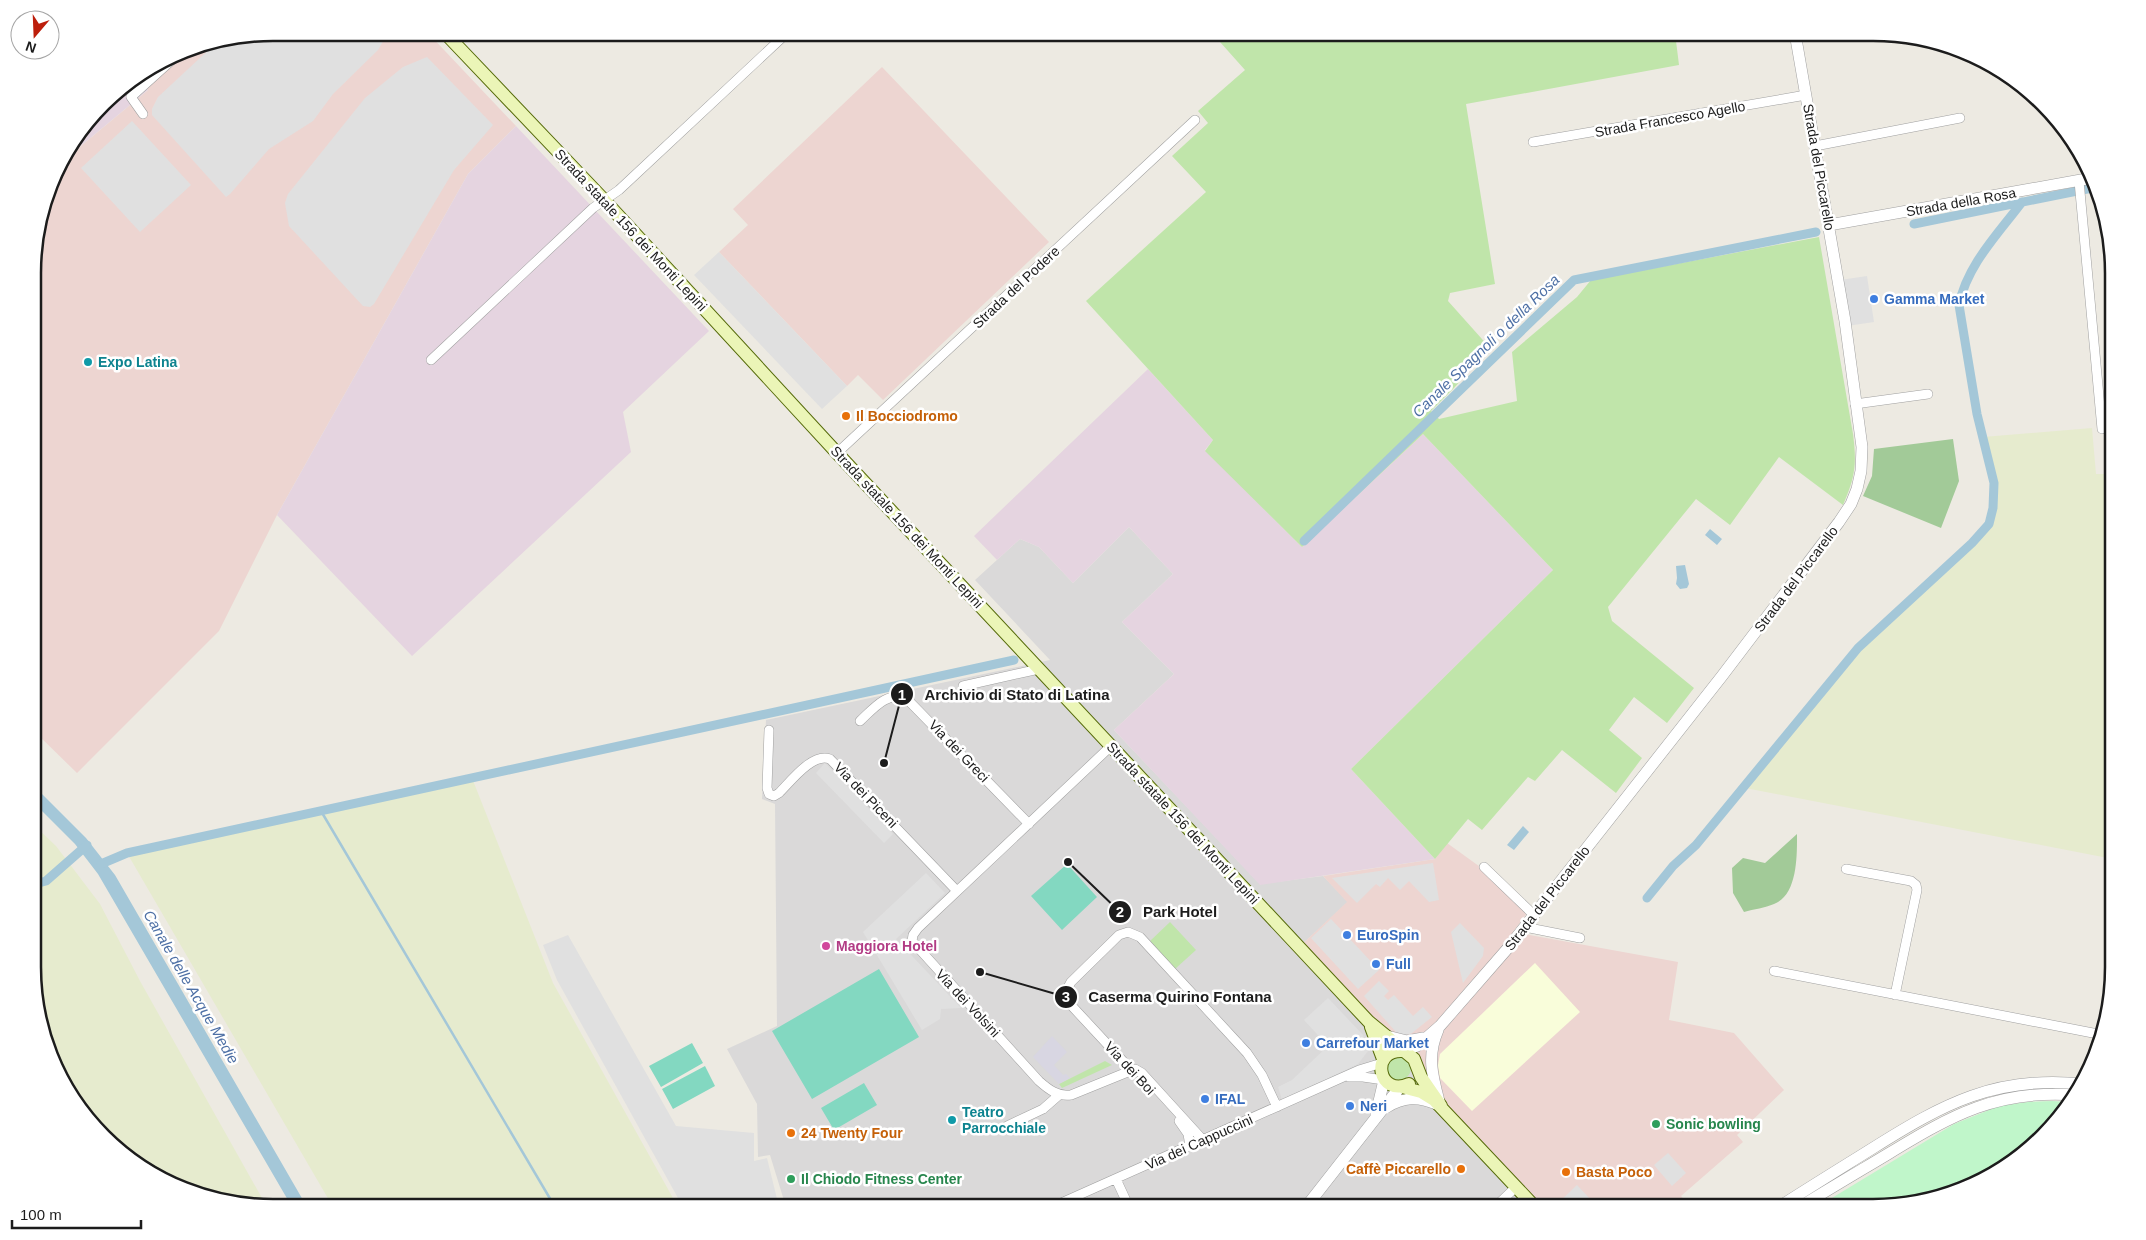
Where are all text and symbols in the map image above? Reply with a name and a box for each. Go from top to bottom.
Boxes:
north arrow [10,10,60,60]
text: N [23,38,38,57]
street label: Strada Francesco Agello [1594,98,1747,140]
street label: Strada del Piccarello [1800,102,1838,232]
street label: Strada statale 156 dei Monti Lepini [552,146,710,314]
street label: Strada della Rosa [1905,184,2017,220]
street label: Strada del Podere [969,243,1063,331]
water label: Canale Spagnoli o della Rosa [1409,271,1563,420]
place label: Gamma Market [1884,291,1985,307]
marker: Gamma Market [1868,293,1880,305]
place label: Expo Latina [98,354,178,370]
marker: Expo Latina [82,356,94,368]
place label: Il Bocciodromo [856,408,958,424]
marker: Il Bocciodromo [840,410,852,422]
street label: Strada statale 156 dei Monti Lepini [828,443,986,611]
street label: Strada del Piccarello [1751,523,1841,635]
callout: Archivio di Stato di Latina [890,679,1120,709]
text: 1 [898,686,906,703]
text: Archivio di Stato di Latina [924,686,1110,703]
street label: Via dei Greci [925,717,993,785]
street label: Strada statale 156 dei Monti Lepini [1104,739,1262,907]
street label: Via dei Piceni [831,759,901,831]
street label: Strada del Piccarello [1501,842,1593,954]
callout: Park Hotel [1108,897,1227,927]
text: 2 [1116,903,1124,920]
text: Park Hotel [1143,903,1217,920]
water label: Canale delle Acque Medie [140,907,242,1067]
place label: EuroSpin [1357,927,1419,943]
marker: EuroSpin [1341,929,1353,941]
place label: Maggiora Hotel [836,938,937,954]
marker: Maggiora Hotel [820,940,832,952]
place label: Full [1386,956,1411,972]
marker: Full [1370,958,1382,970]
street label: Via dei Volsini [933,966,1003,1040]
callout: Caserma Quirino Fontana [1053,982,1282,1012]
text: 3 [1062,988,1070,1005]
text: Caserma Quirino Fontana [1088,988,1272,1005]
place label: Carrefour Market [1316,1035,1429,1051]
marker: Carrefour Market [1300,1037,1312,1049]
street label: Via dei Boi [1101,1038,1159,1098]
place label: IFAL [1215,1091,1246,1107]
marker: IFAL [1199,1093,1211,1105]
place label: Neri [1360,1098,1387,1114]
marker: Neri [1344,1100,1356,1112]
place label: Teatro Parrocchiale [962,1104,1046,1136]
street label: Via dei Cappuccini [1143,1111,1255,1173]
marker: Teatro Parrocchiale [946,1114,958,1126]
place label: Sonic bowling [1666,1116,1761,1132]
marker: Sonic bowling [1650,1118,1662,1130]
place label: 24 Twenty Four [801,1125,903,1141]
marker: 24 Twenty Four [785,1127,797,1139]
place label: Caffè Piccarello [1346,1161,1451,1177]
marker: Caffè Piccarello [1455,1163,1467,1175]
place label: Basta Poco [1576,1164,1652,1180]
marker: Basta Poco [1560,1166,1572,1178]
place label: Il Chiodo Fitness Center [801,1171,963,1187]
marker: Il Chiodo Fitness Center [785,1173,797,1185]
scale bar [12,1198,141,1230]
text: 100 m [20,1206,62,1223]

